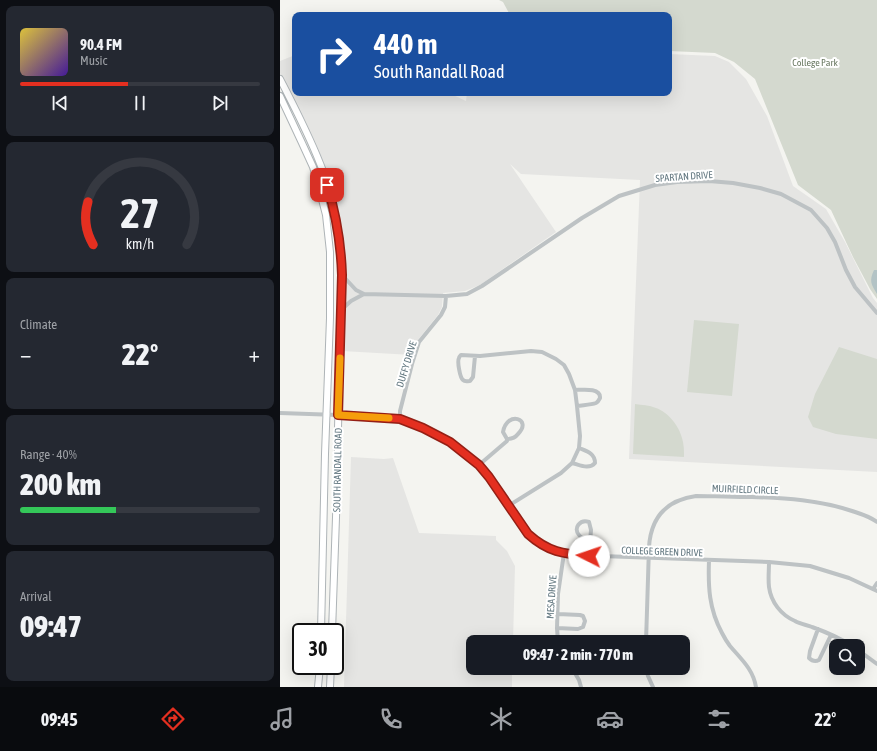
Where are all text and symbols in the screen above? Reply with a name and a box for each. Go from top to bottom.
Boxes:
icon: right [308,28,360,80]
text: 440 m [374,28,437,60]
text: 90.4 FM [80,36,122,53]
text: Music [80,53,107,68]
park label: College Park [792,57,838,68]
text: South Randall Road [374,61,504,82]
icon: previous [49,92,71,114]
icon: pause [129,92,151,114]
icon: next [209,92,231,114]
pin [310,168,344,202]
street label: SPARTAN DRIVE [655,169,714,184]
icon: arrive [316,174,338,196]
text: 27 [120,189,160,237]
text: km/h [126,236,154,252]
text: Climate [20,317,57,332]
text: 22° [122,337,158,371]
street label: DUFFY DRIVE [394,339,419,389]
text: − [20,341,31,367]
text: + [249,341,260,367]
street label: SOUTH RANDALL ROAD [331,427,344,512]
text: Range · 40% [20,447,77,462]
text: 200 km [20,467,101,501]
street label: MUIRFIELD CIRCLE [712,483,779,496]
position arrow [568,535,610,577]
street label: COLLEGE GREEN DRIVE [621,545,704,558]
street label: MESA DRIVE [544,574,559,619]
text: Arrival [20,589,52,604]
text: 09:47 [20,609,82,643]
speed limit sign: 30 [292,623,344,675]
map controls [829,639,865,675]
button: search [829,639,865,675]
text: 09:47 · 2 min · 770 m [523,646,633,663]
icon: directions [159,705,187,733]
icon: music [268,705,296,733]
icon: phone [377,705,405,733]
icon: climate [487,705,515,733]
icon: car [596,705,624,733]
icon: filters [705,705,733,733]
text: 09:45 [41,709,78,730]
text: 22° [814,709,836,730]

